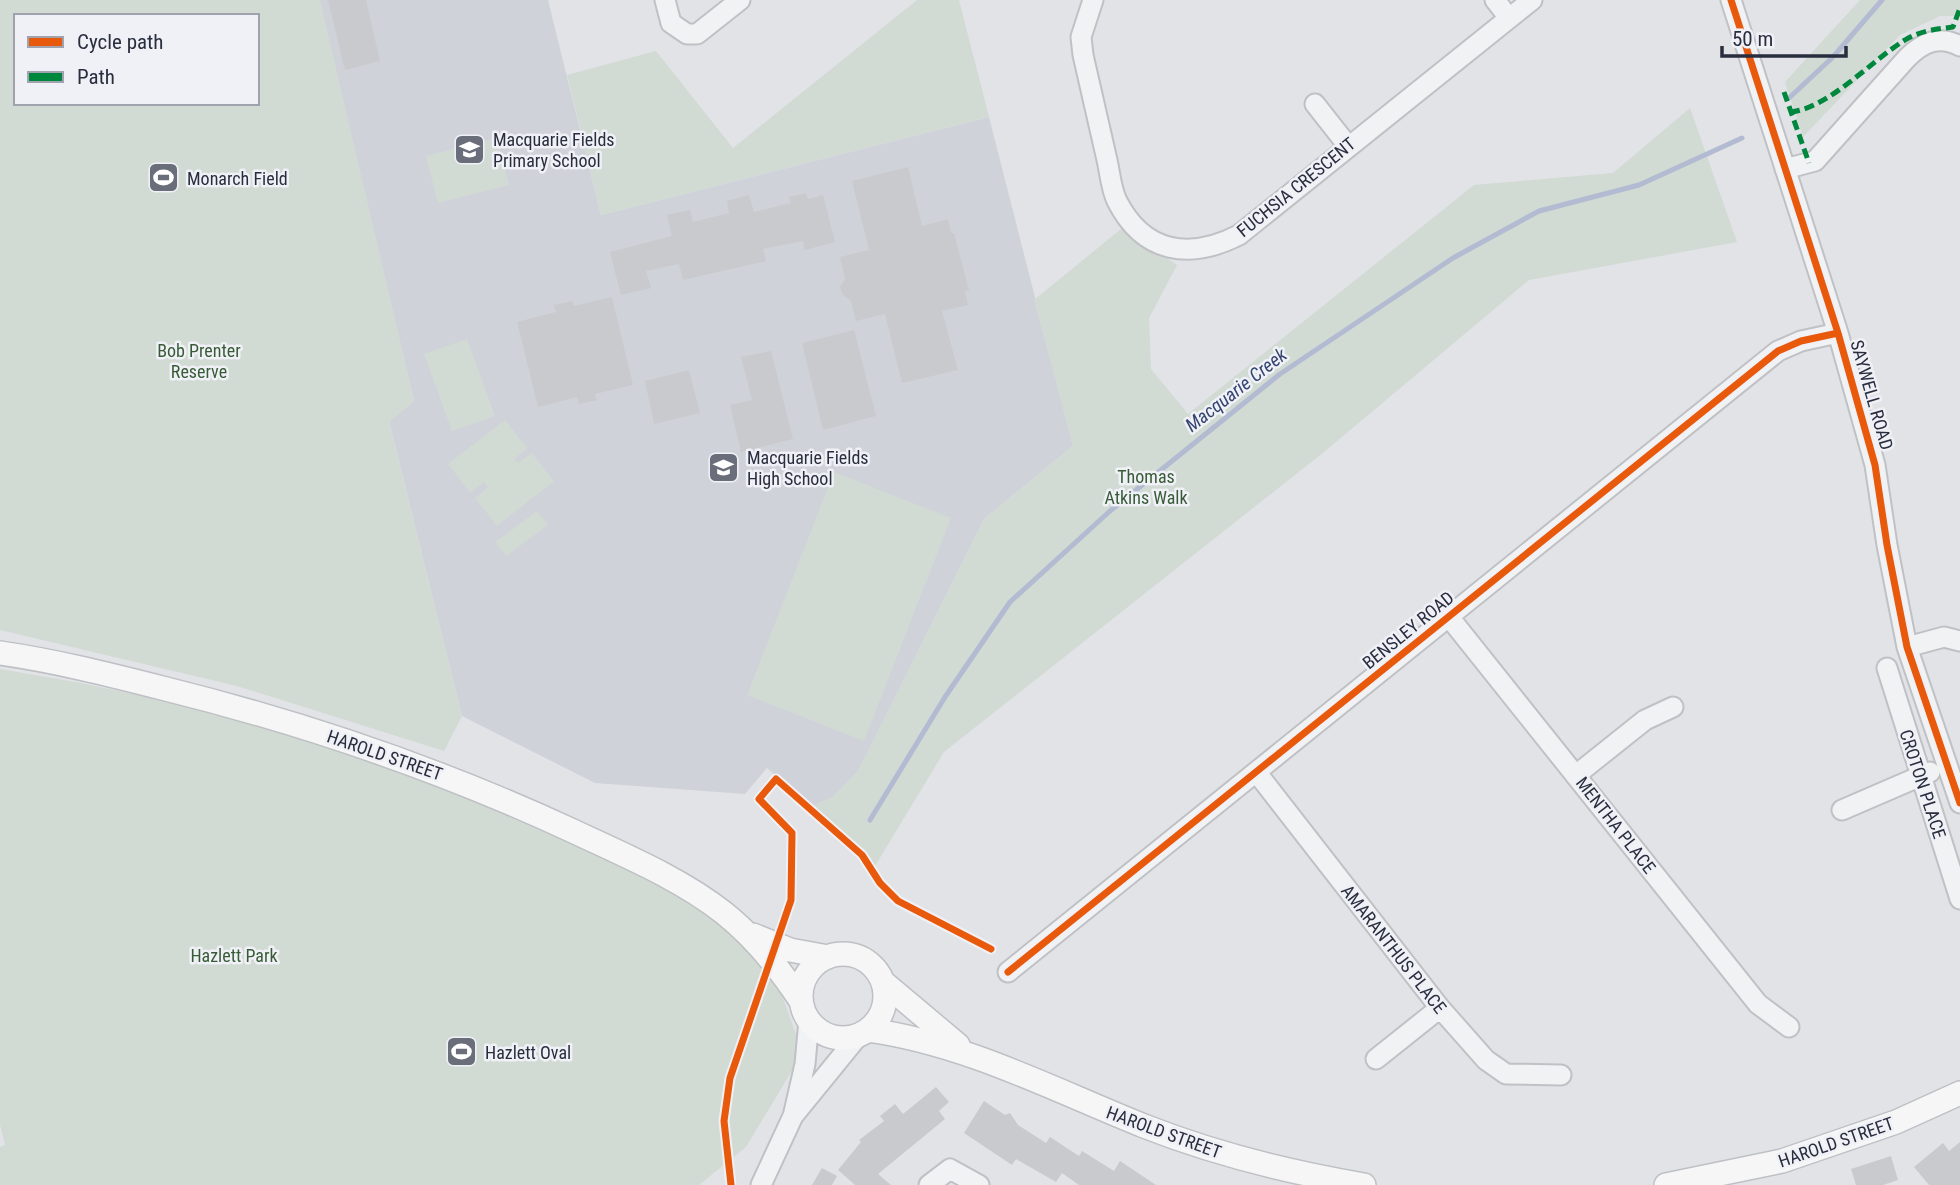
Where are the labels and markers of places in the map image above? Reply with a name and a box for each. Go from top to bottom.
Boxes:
place label: Macquarie Fields Primary School [493,129,615,171]
school or university icon: Macquarie Fields Primary School [453,132,487,166]
sports icon: Monarch Field [147,161,181,195]
place label: Monarch Field [187,168,288,189]
place label: Macquarie Fields High School [747,447,869,489]
school or university icon: Macquarie Fields High School [707,450,741,484]
sports icon: Hazlett Oval [445,1035,479,1069]
place label: Hazlett Oval [485,1042,571,1063]

